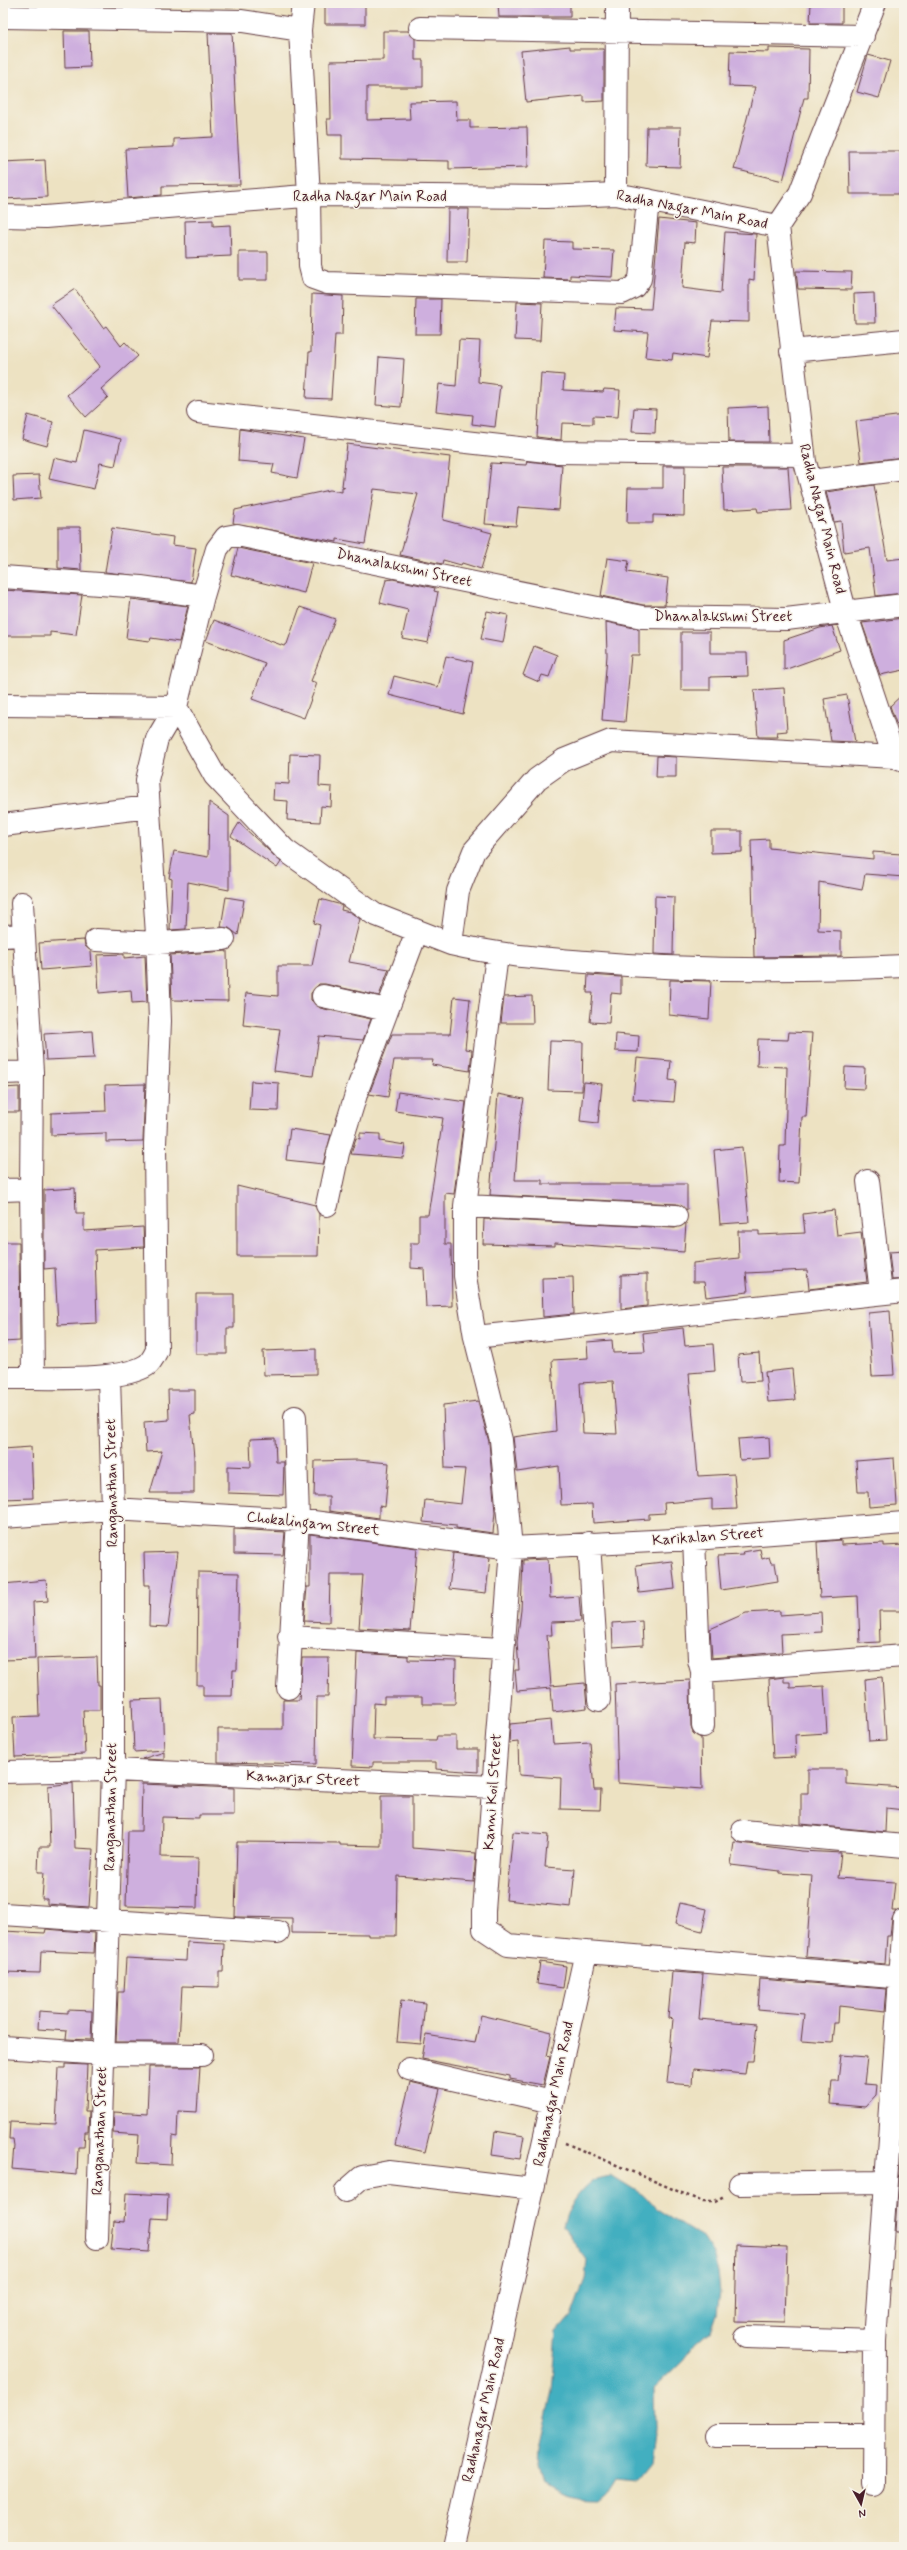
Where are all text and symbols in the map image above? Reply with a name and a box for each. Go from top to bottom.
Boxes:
street label: Radha Nagar Main Road [614,186,770,236]
street label: Radha Nagar Main Road [293,187,447,208]
street label: Radha Nagar Main Road [793,442,850,596]
street label: Dhanalakshmi Street [334,544,474,592]
street label: Dhanalakshmi Street [654,607,792,627]
street label: Ranganathan Street [101,1418,124,1547]
street label: Chokalingam Street [245,1507,381,1542]
street label: Karikalan Street [651,1523,765,1551]
street label: Kanni Koil Street [479,1733,507,1851]
street label: Ranganathan Street [100,1742,123,1872]
street label: Kamarjar Street [246,1766,360,1792]
street label: Radhanagar Main Road [529,2020,580,2169]
street label: Ranganathan Street [88,2066,113,2196]
street label: Radhanagar Main Road [458,2336,511,2484]
north arrow [841,2484,881,2524]
text: N [858,2505,867,2520]

